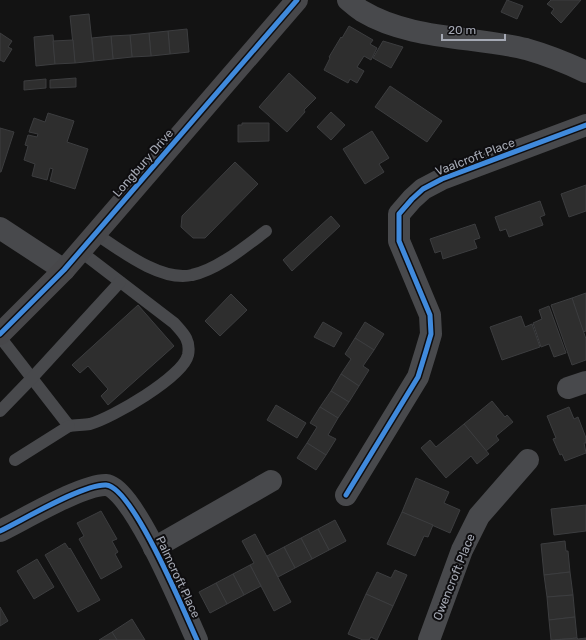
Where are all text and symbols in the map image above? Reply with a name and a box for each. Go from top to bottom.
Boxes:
scale bar [442,16,505,42]
text: 20 m [448,23,476,37]
street label: Longbury Drive [110,126,176,200]
street label: Vaalcroft Place [433,135,517,179]
street label: Owencroft Place [430,531,478,622]
street label: Palmcroft Place [153,534,203,620]

